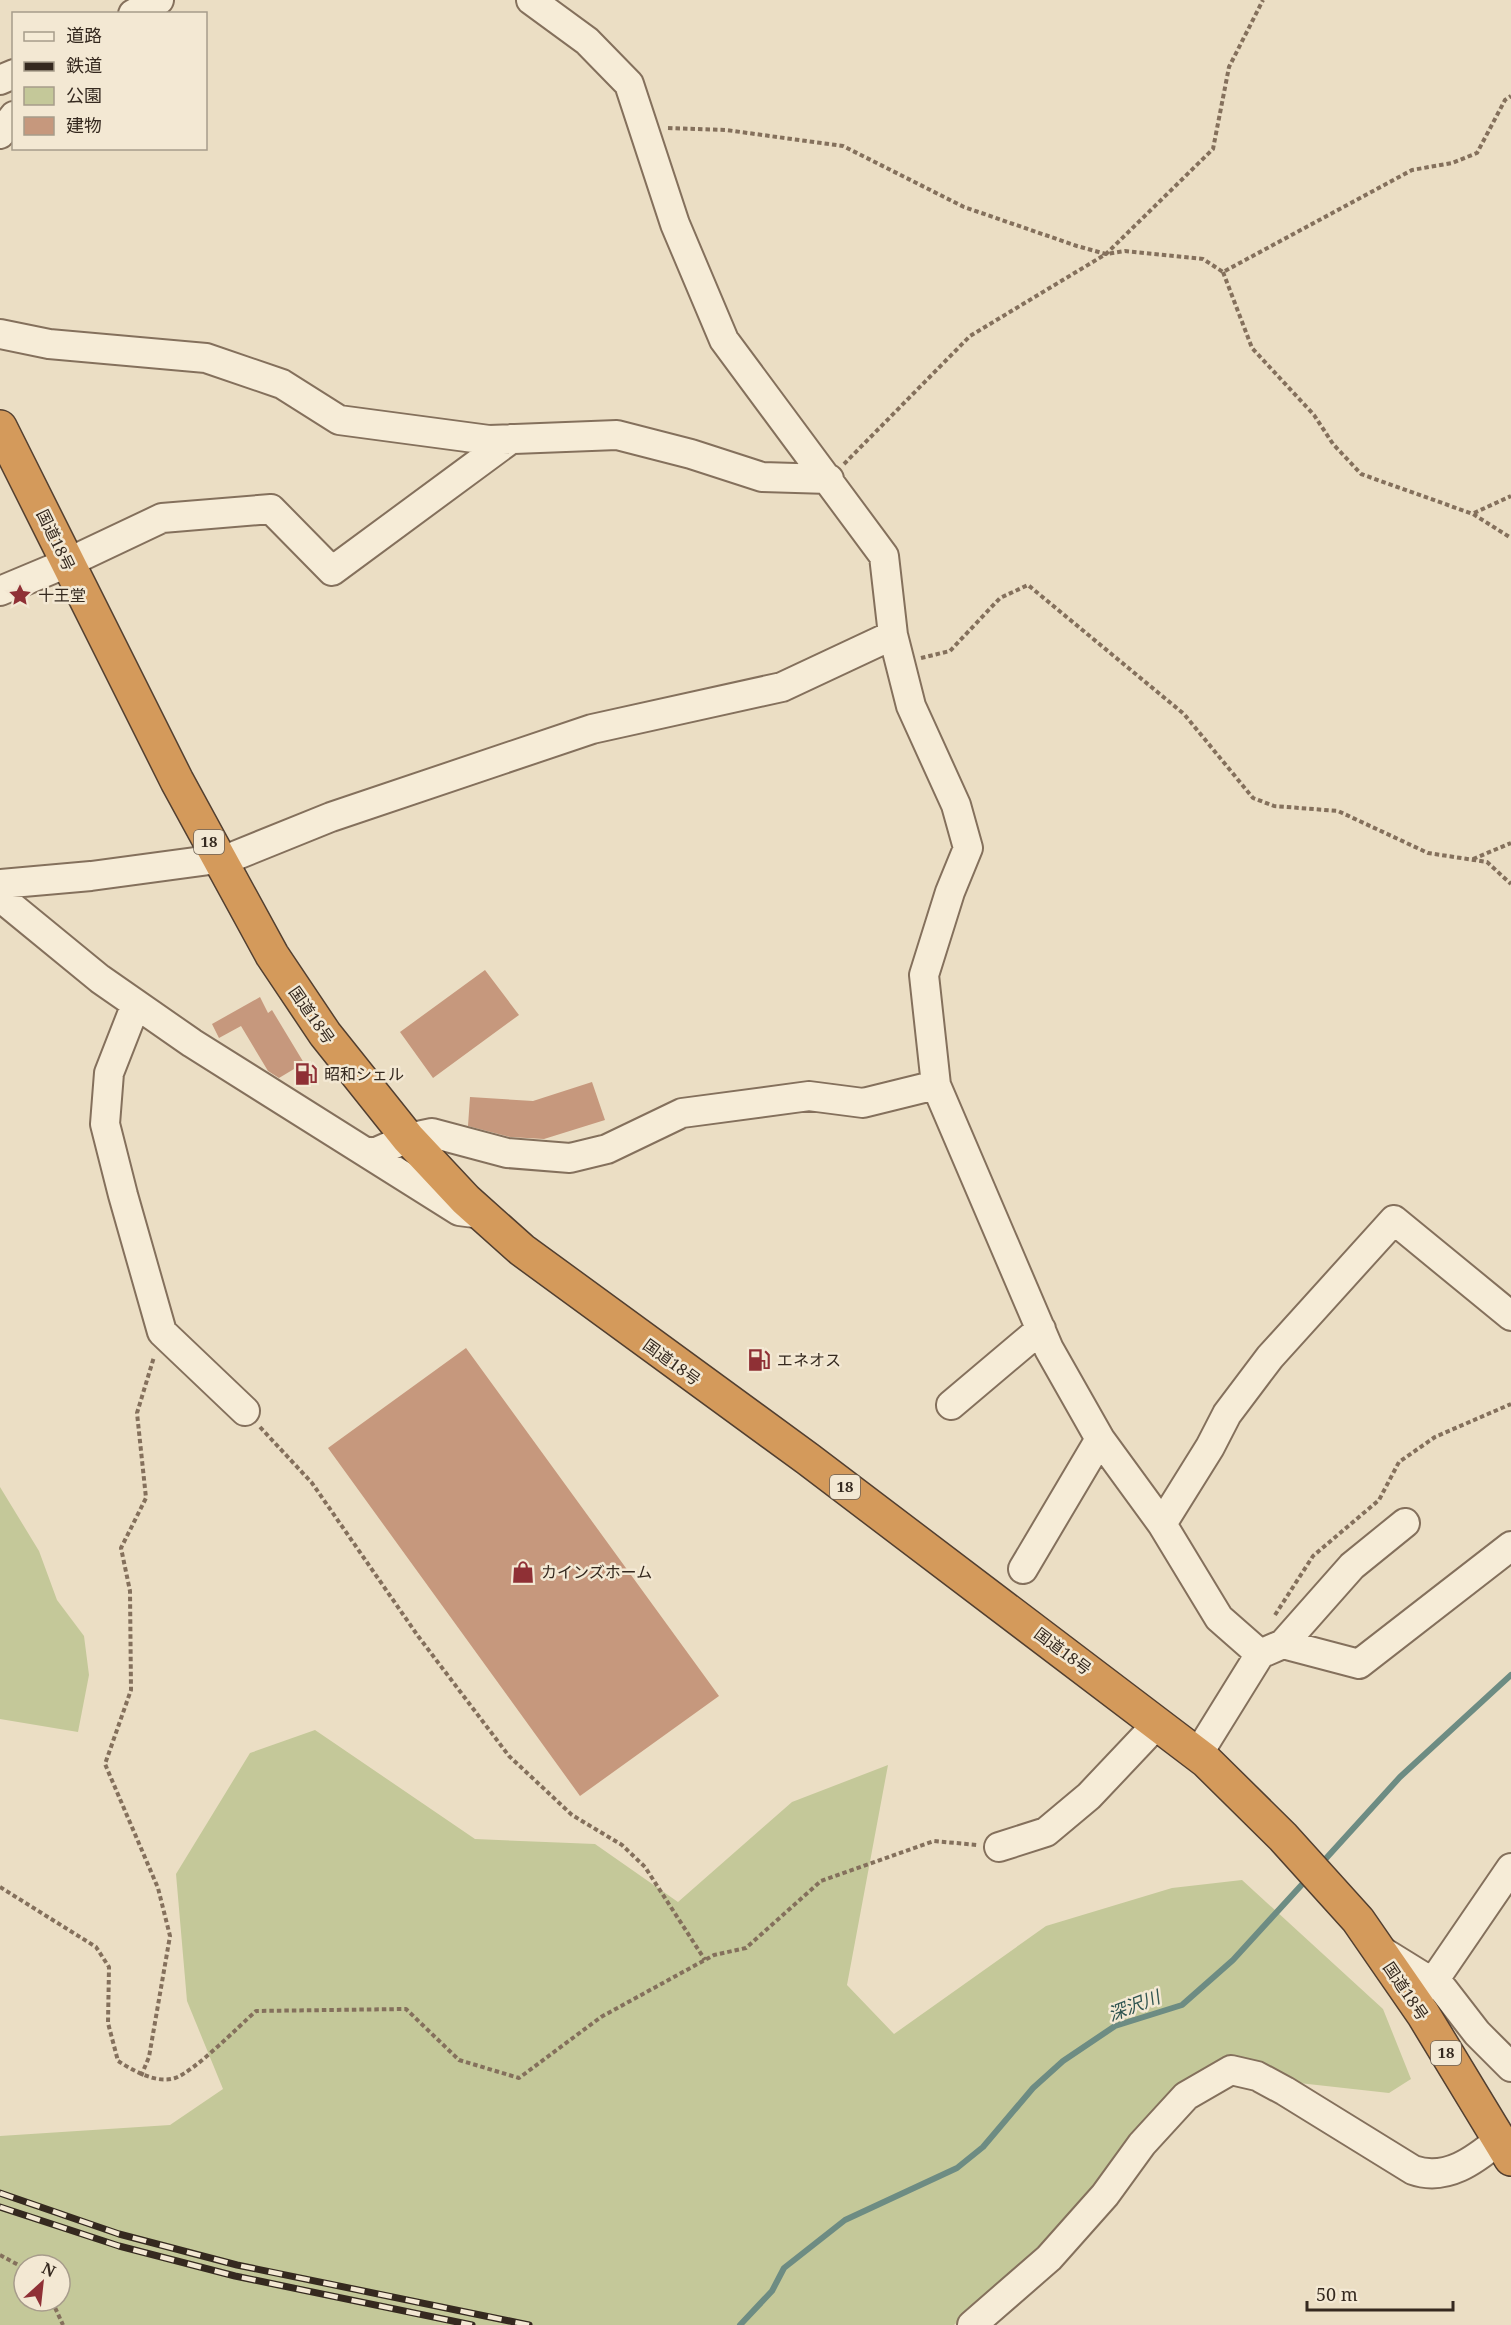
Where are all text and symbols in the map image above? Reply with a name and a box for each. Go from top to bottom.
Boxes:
legend [12,12,207,150]
text: 道路 [66,23,102,47]
text: 鉄道 [66,53,102,77]
text: 公園 [66,83,102,107]
text: 建物 [66,113,102,137]
street label: 国道18号 [32,506,80,574]
place icon: 十王堂 [7,582,33,608]
place label: 十王堂 [38,584,86,606]
road number: 18 [194,830,224,854]
street label: 国道18号 [284,982,340,1048]
fuel station icon: 昭和シェル [293,1061,319,1087]
place label: 昭和シェル [324,1063,404,1085]
street label: 国道18号 [639,1334,705,1390]
fuel station icon: エネオス [746,1347,772,1373]
place label: エネオス [777,1349,841,1371]
road number: 18 [830,1475,860,1499]
shop icon: カインズホーム [510,1559,536,1585]
place label: カインズホーム [541,1561,652,1583]
street label: 国道18号 [1030,1622,1096,1680]
street label: 国道18号 [1378,1958,1434,2024]
water label: 深沢川 [1104,1983,1165,2026]
road number: 18 [1431,2041,1461,2065]
north arrow [12,2253,72,2313]
text: N [38,2257,60,2282]
scale bar [1307,2274,1452,2312]
text: 50 m [1316,2282,1358,2306]

